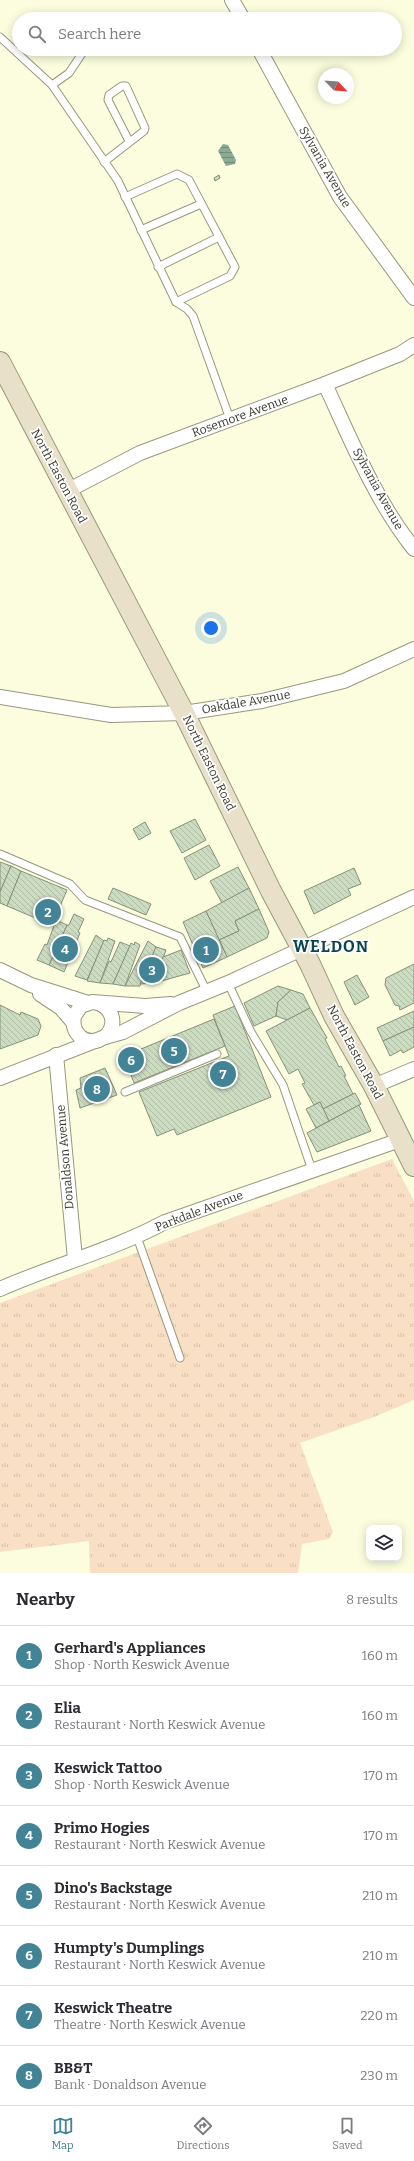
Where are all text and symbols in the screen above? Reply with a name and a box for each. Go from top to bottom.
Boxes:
search box [12,12,402,56]
icon: search [26,23,48,45]
text: Search here [58,25,141,43]
north arrow [318,68,354,104]
street label: Sylvania Avenue [296,124,354,210]
street label: Rosemore Avenue [190,392,290,440]
street label: North Easton Road [28,427,90,525]
street label: Sylvania Avenue [350,446,406,532]
your location [201,618,221,638]
street label: Oakdale Avenue [201,687,291,717]
street label: North Easton Road [180,713,238,813]
pin: 2 [35,897,61,927]
pin: 4 [52,934,78,964]
pin: 1 [193,935,219,965]
district label: WELDON [293,937,369,956]
pin: 3 [139,955,165,985]
street label: North Easton Road [324,1003,386,1101]
pin: 5 [161,1036,187,1066]
pin: 6 [118,1045,144,1075]
pin: 7 [210,1059,236,1089]
pin: 8 [84,1074,110,1104]
street label: Donaldson Avenue [53,1104,77,1210]
street label: Parkdale Avenue [153,1188,245,1234]
map controls [366,1525,402,1561]
button: layers [366,1525,402,1561]
text: Nearby [16,1589,75,1610]
text: 8 results [346,1592,398,1607]
text: Gerhard's Appliances [54,1639,206,1657]
text: 1 [26,1648,32,1663]
text: 160 m [362,1648,398,1663]
text: Shop · North Keswick Avenue [54,1657,230,1672]
text: Elia [54,1699,81,1717]
text: 2 [25,1708,33,1723]
text: 160 m [362,1708,398,1723]
text: Restaurant · North Keswick Avenue [54,1717,265,1732]
text: Keswick Tattoo [54,1759,162,1777]
text: 3 [25,1768,33,1783]
text: 170 m [363,1768,398,1783]
text: Shop · North Keswick Avenue [54,1777,230,1792]
text: Primo Hogies [54,1819,150,1837]
text: 4 [25,1828,33,1843]
text: 170 m [363,1828,398,1843]
text: Restaurant · North Keswick Avenue [54,1837,265,1852]
text: Dino's Backstage [54,1879,172,1897]
text: 5 [25,1888,33,1903]
text: 210 m [362,1888,398,1903]
text: Restaurant · North Keswick Avenue [54,1897,265,1912]
text: Humpty's Dumplings [54,1939,204,1957]
text: 6 [25,1948,33,1963]
text: 210 m [362,1948,398,1963]
text: Restaurant · North Keswick Avenue [54,1957,265,1972]
text: Keswick Theatre [54,1999,172,2017]
text: 7 [26,2008,33,2023]
text: 220 m [361,2008,398,2023]
text: Theatre · North Keswick Avenue [54,2017,246,2032]
text: BB&T [54,2059,92,2077]
text: 8 [25,2068,33,2083]
text: 230 m [360,2068,398,2083]
text: Bank · Donaldson Avenue [54,2077,206,2092]
tab: Map [51,2115,74,2152]
tab: Directions [177,2115,229,2152]
tab: Saved [332,2115,363,2152]

